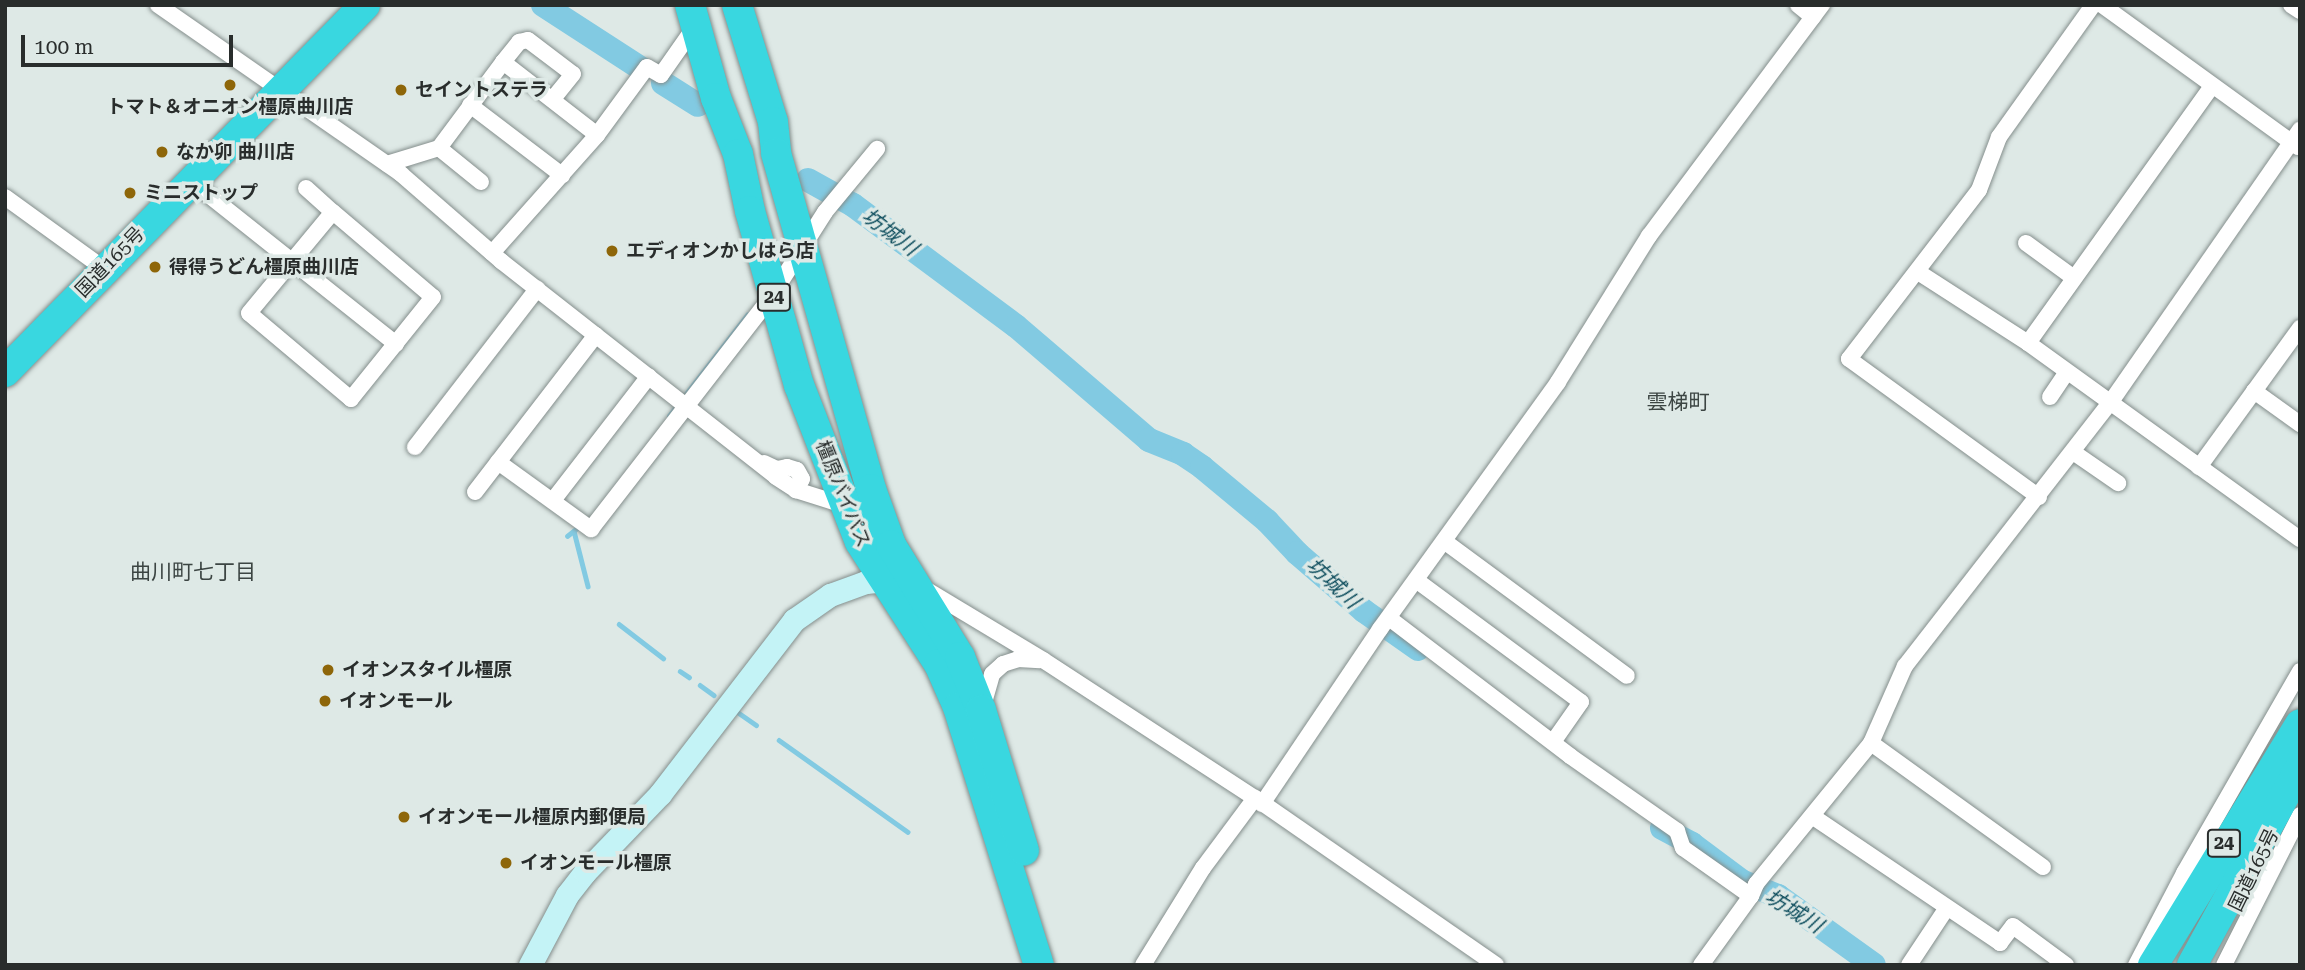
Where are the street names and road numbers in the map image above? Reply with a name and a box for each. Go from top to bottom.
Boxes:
street label: 国道165号 [71,222,149,302]
road number: 24 [756,282,792,312]
street label: 橿原バイパス [811,437,875,551]
street label: 国道165号 [2224,825,2284,915]
road number: 24 [2206,828,2242,858]

